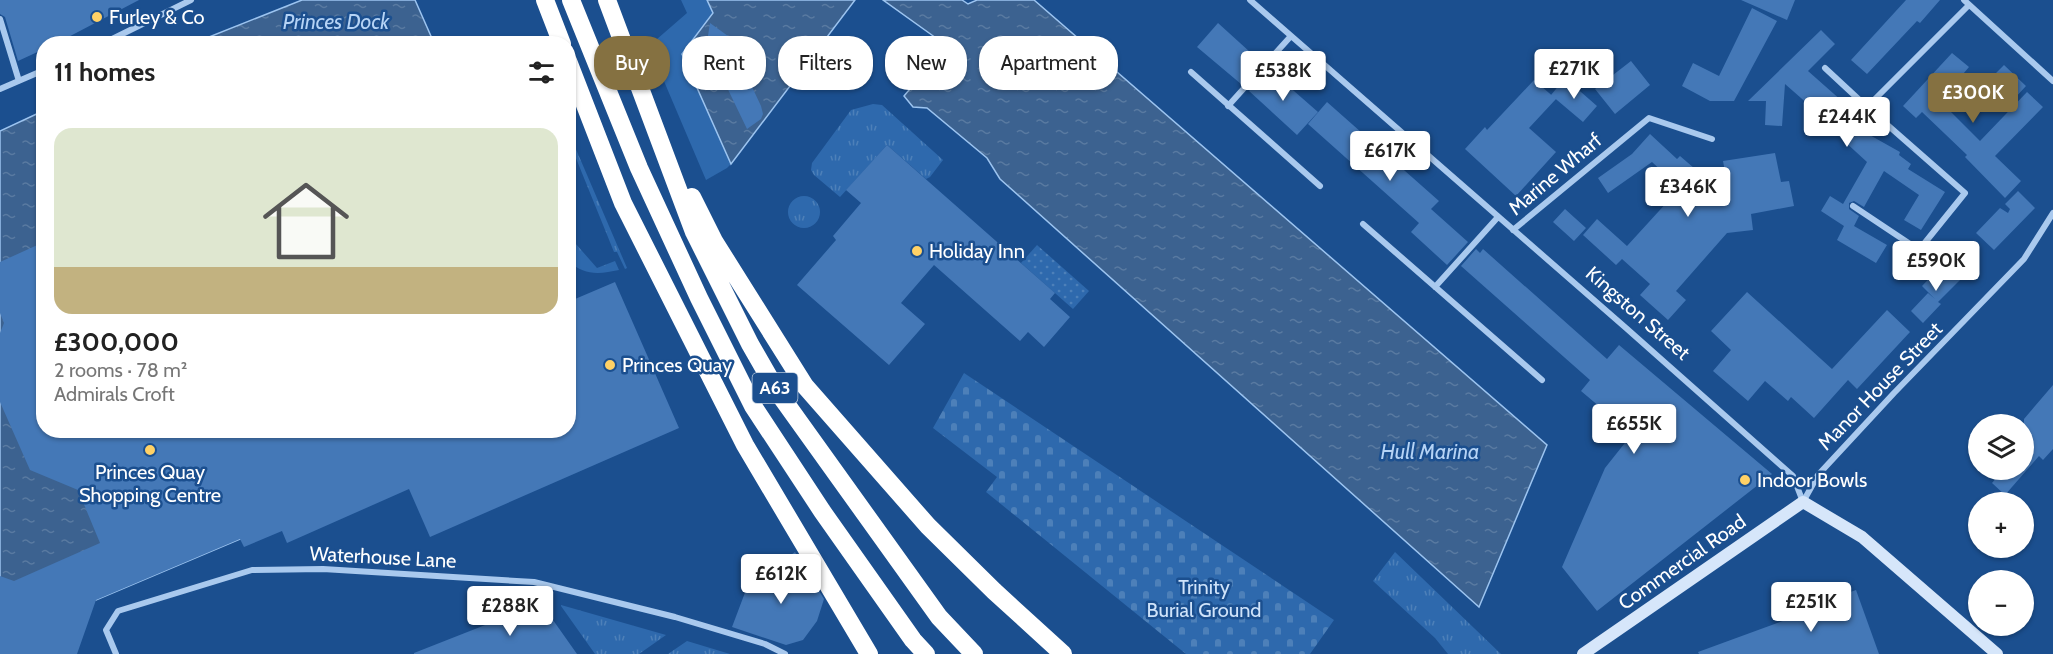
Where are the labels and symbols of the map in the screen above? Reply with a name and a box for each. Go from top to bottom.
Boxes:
place label: Furley & Co [109,5,205,29]
water label: Princes Dock [283,9,390,34]
marker: Furley & Co [90,10,104,24]
pin: £271K [1532,49,1616,100]
pin: £538K [1241,51,1325,102]
pin: £300K [1931,73,2015,124]
pin: £244K [1805,97,1889,148]
street label: Marine Wharf [1503,128,1607,220]
pin: £617K [1348,131,1432,182]
pin: £346K [1646,167,1730,218]
place label: Holiday Inn [929,239,1025,263]
pin: £590K [1894,241,1978,292]
marker: Holiday Inn [910,244,924,258]
street label: Kingston Street [1581,261,1695,365]
street label: Manor House Street [1813,317,1947,455]
place label: Princes Quay [622,353,732,377]
marker: Princes Quay [603,358,617,372]
road number: A63 [752,373,798,403]
pin: £655K [1592,404,1676,455]
water label: Hull Marina [1381,439,1479,464]
marker: Princes Quay Shopping Centre [143,443,157,457]
place label: Princes Quay Shopping Centre [79,460,221,507]
place label: Indoor Bowls [1757,468,1867,492]
marker: Indoor Bowls [1738,473,1752,487]
street label: Commercial Road [1614,509,1750,615]
street label: Waterhouse Lane [309,541,457,573]
pin: £612K [739,554,823,605]
park label: Trinity Burial Ground [1147,575,1261,622]
pin: £251K [1769,582,1853,633]
pin: £288K [468,586,552,637]

